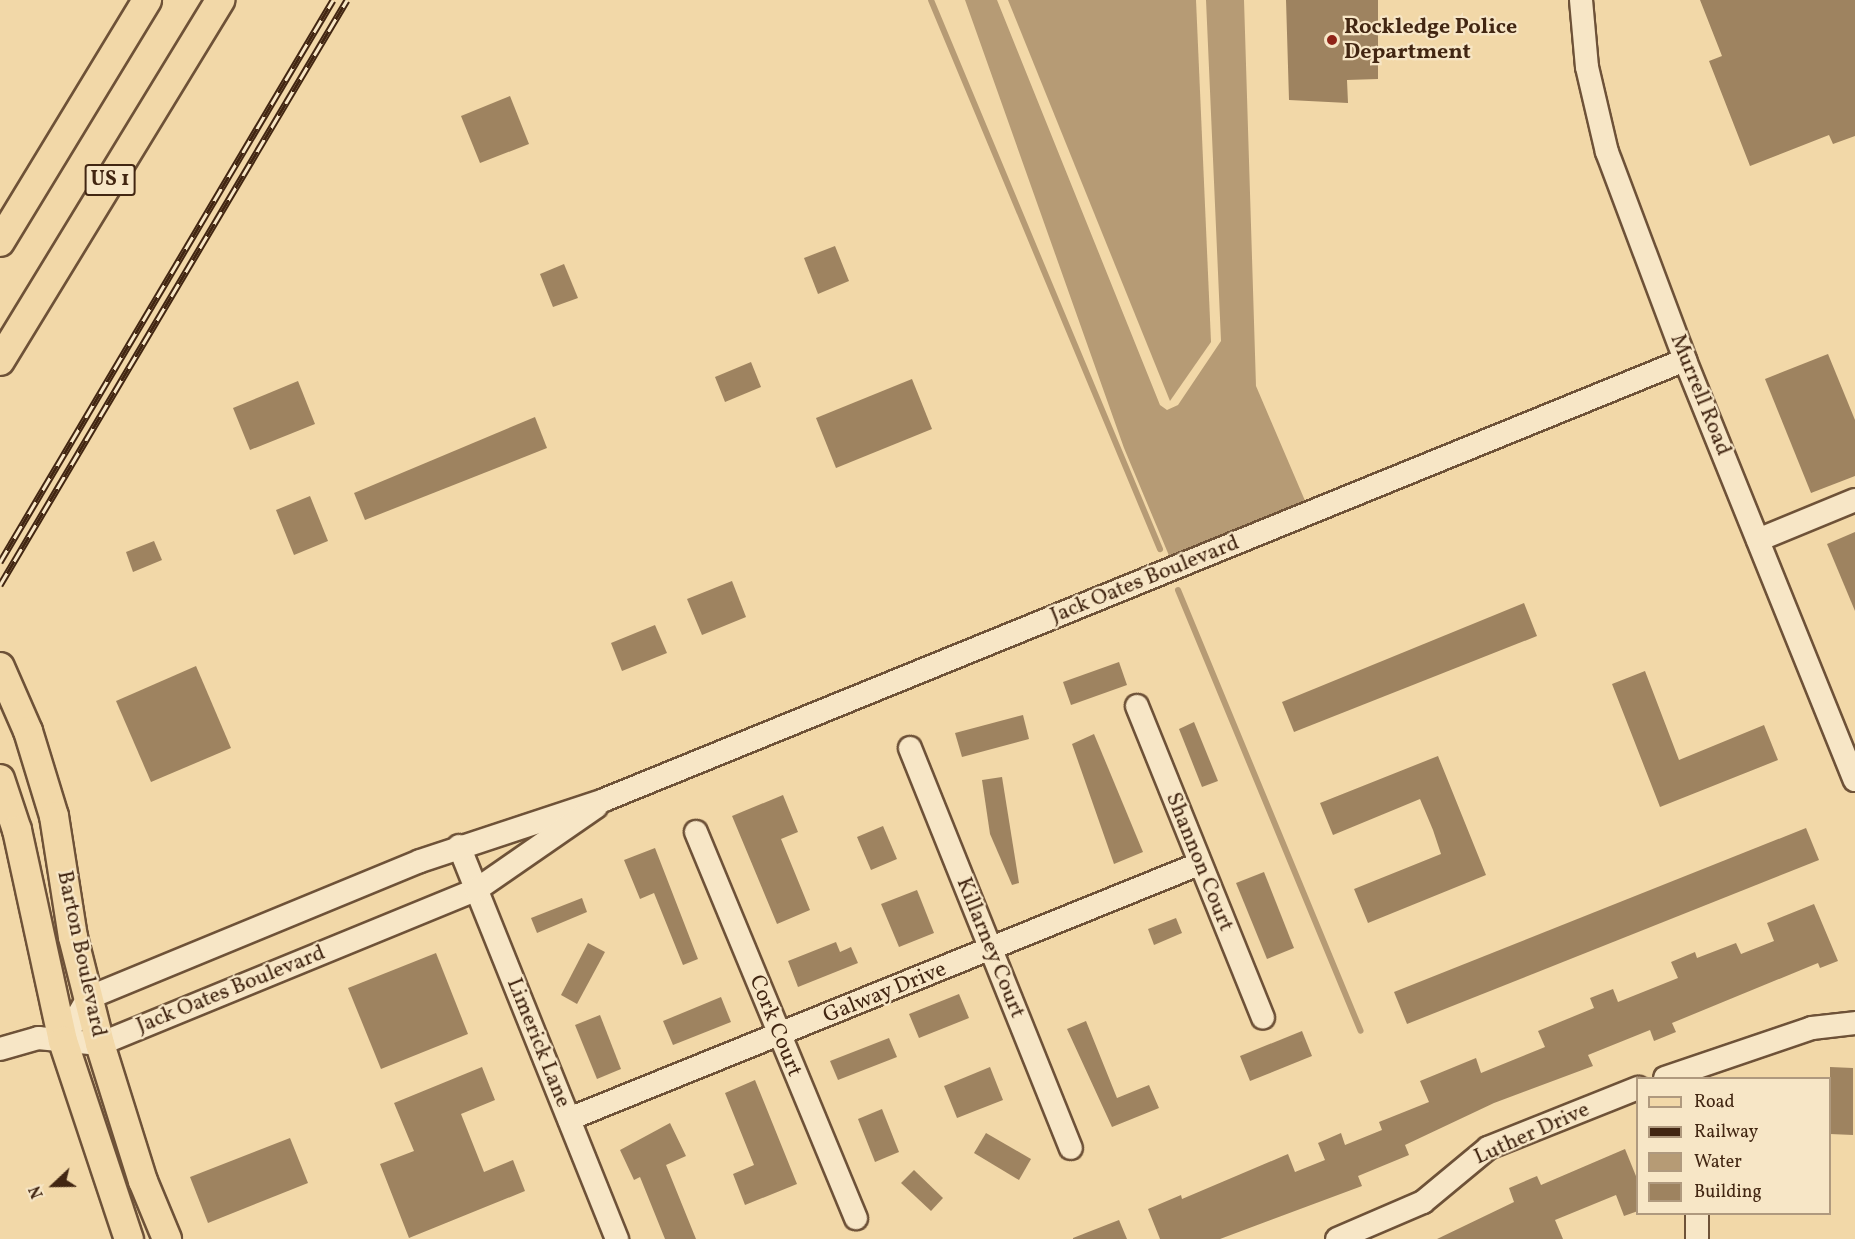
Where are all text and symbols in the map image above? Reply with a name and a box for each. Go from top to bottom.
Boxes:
place label: Rockledge Police Department [1344,14,1517,66]
marker: Rockledge Police Department [1325,33,1339,47]
road number: US 1 [84,162,136,198]
street label: Murrell Road [1664,330,1736,460]
street label: Jack Oates Boulevard [1047,530,1243,630]
street label: Shannon Court [1159,789,1239,935]
street label: Barton Boulevard [50,868,112,1040]
street label: Killarney Court [950,874,1030,1022]
street label: Jack Oates Boulevard [133,940,329,1040]
street label: Galway Drive [819,956,951,1030]
street label: Cork Court [743,971,807,1081]
street label: Limerick Lane [500,974,576,1112]
legend [1636,1077,1831,1215]
text: Road [1694,1090,1735,1115]
street label: Luther Drive [1470,1097,1594,1171]
text: Railway [1694,1120,1758,1145]
text: Water [1694,1150,1742,1175]
north arrow [24,1155,84,1215]
text: Building [1694,1180,1762,1205]
text: N [25,1182,50,1201]

